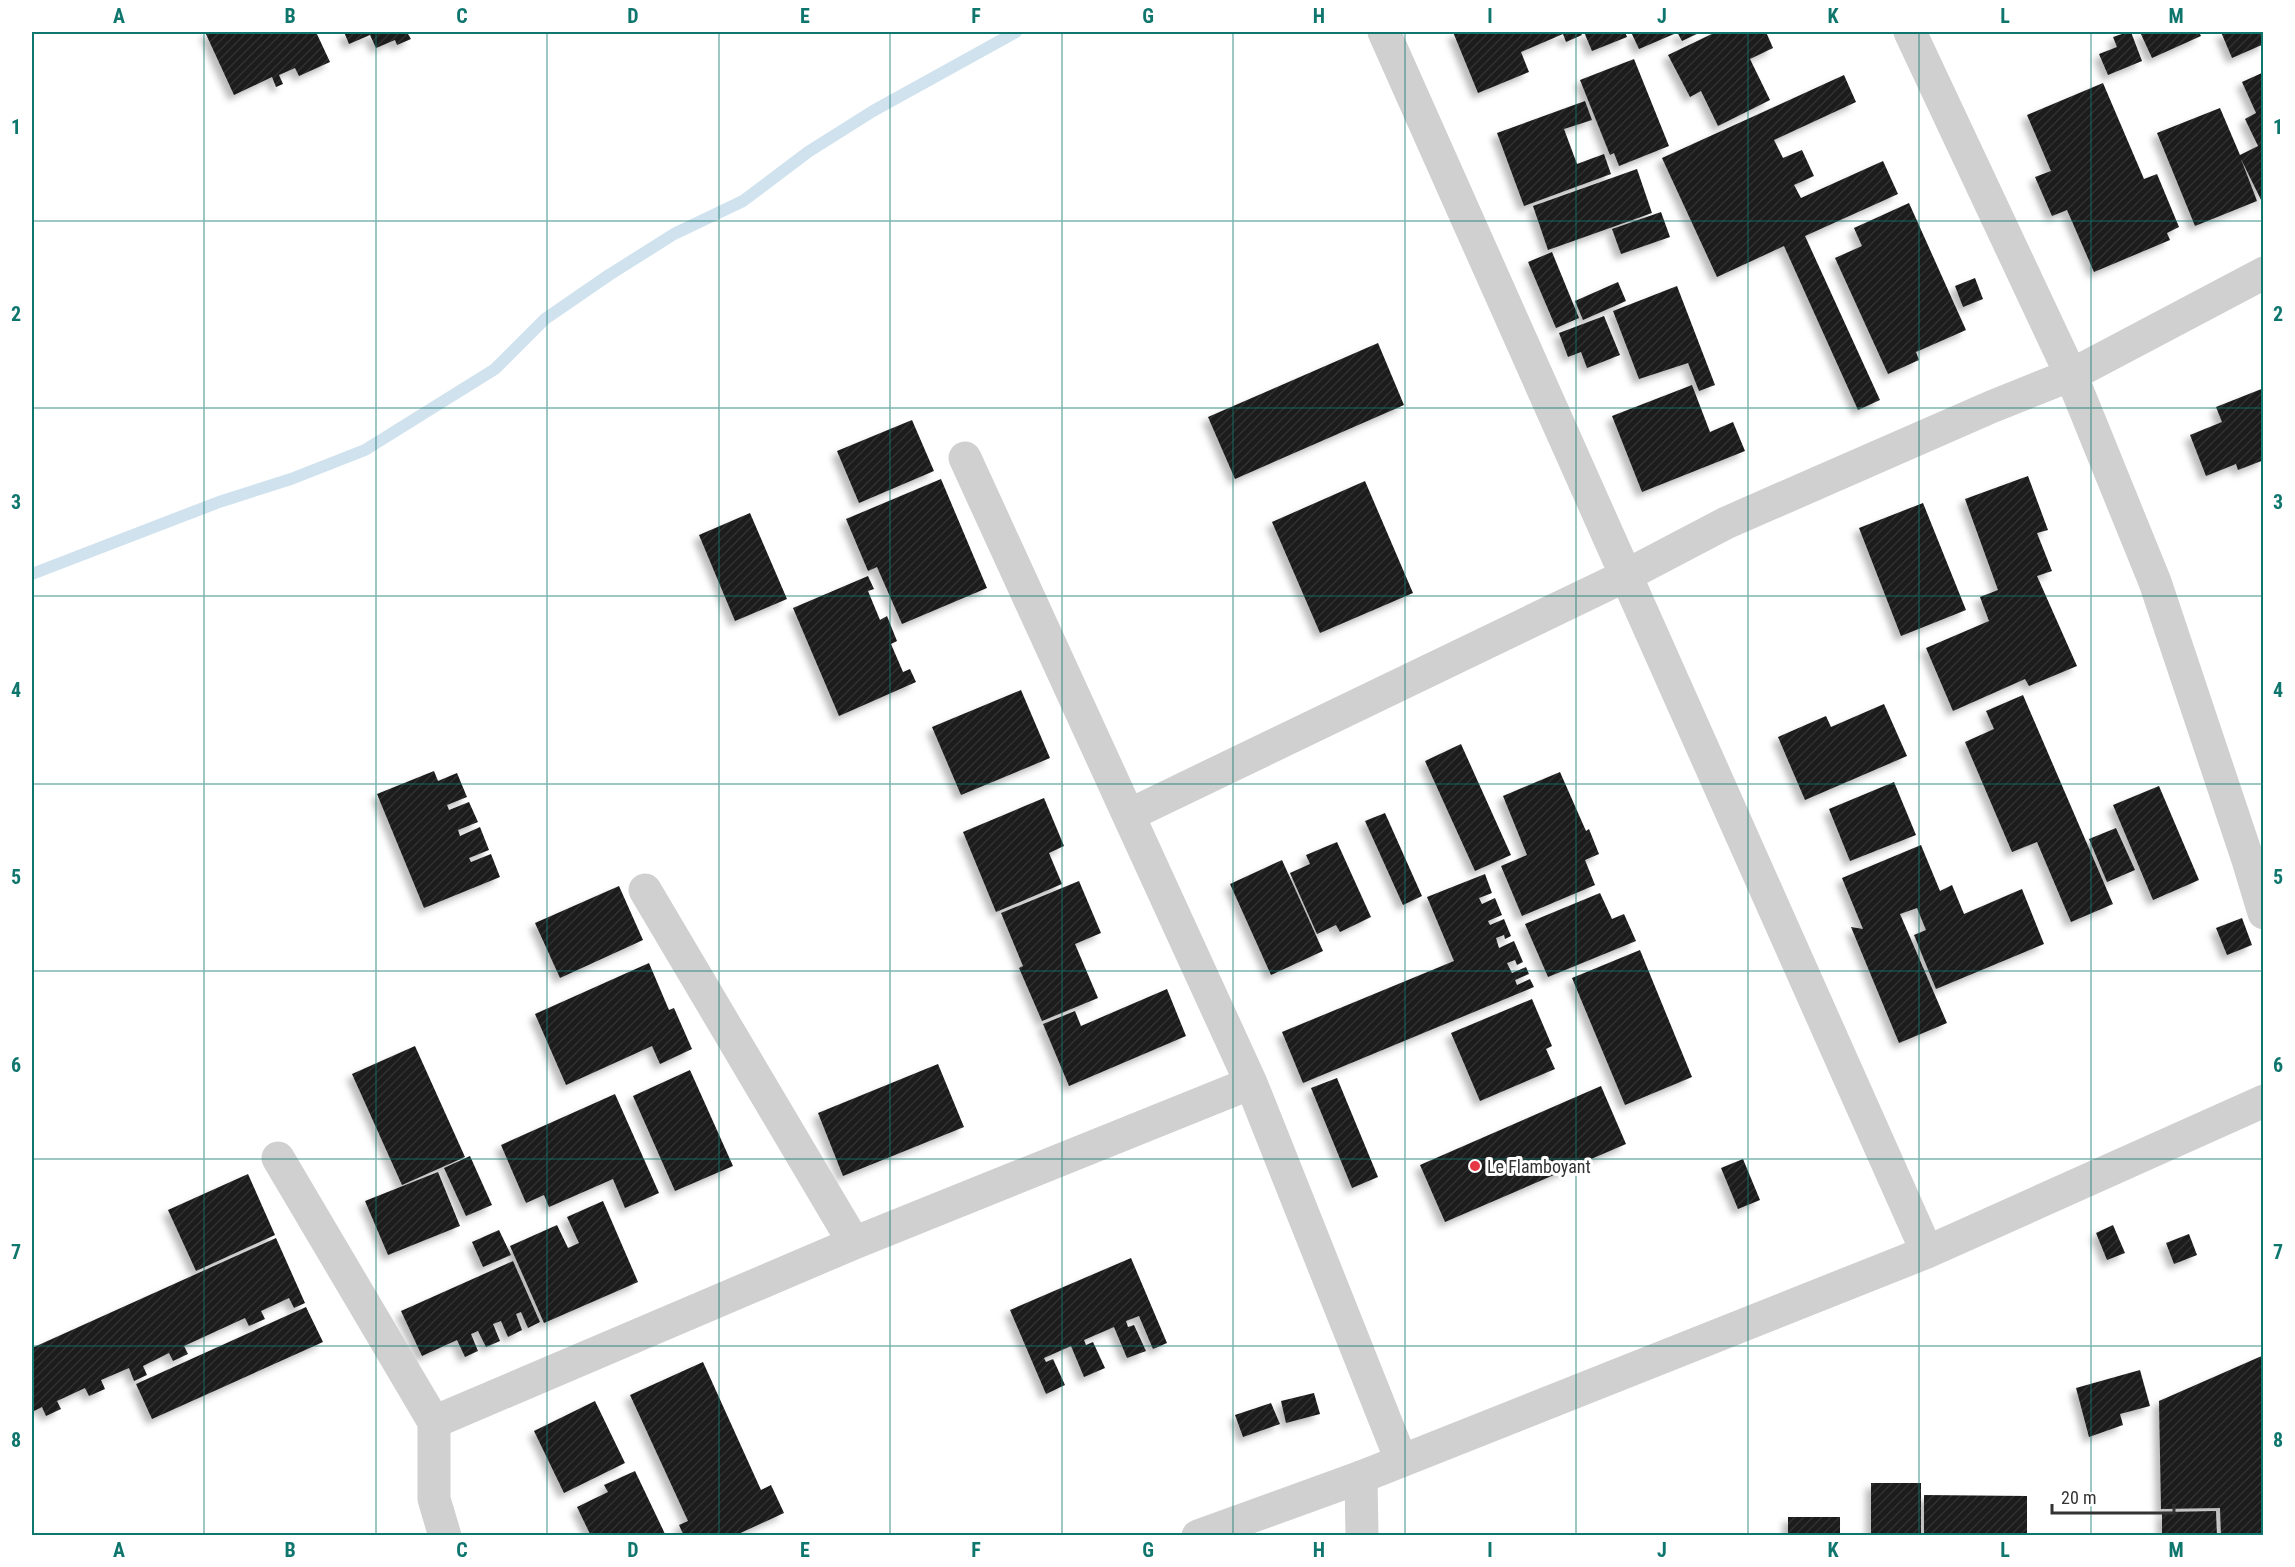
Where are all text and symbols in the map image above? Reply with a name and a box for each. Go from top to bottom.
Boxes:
text: A [113,4,125,28]
text: B [284,4,296,28]
text: C [456,4,468,28]
text: D [627,4,639,28]
text: E [800,4,810,28]
text: F [971,4,981,28]
text: G [1142,4,1154,28]
text: H [1313,4,1325,28]
text: I [1487,4,1493,28]
text: J [1657,4,1667,28]
text: K [1827,4,1839,28]
text: L [2000,4,2010,28]
text: M [2168,4,2184,28]
text: 1 [11,115,21,139]
text: 1 [2273,115,2283,139]
text: 2 [11,302,21,326]
text: 2 [2273,302,2283,326]
text: 3 [11,490,21,514]
text: 3 [2273,490,2283,514]
text: 4 [11,678,21,702]
text: 4 [2273,678,2283,702]
text: 5 [11,865,21,889]
text: 5 [2273,865,2283,889]
text: 6 [11,1053,21,1077]
text: 6 [2273,1053,2283,1077]
place label: Le Flamboyant [1487,1156,1591,1177]
marker: Le Flamboyant [1468,1159,1482,1173]
text: 7 [11,1240,21,1264]
text: 7 [2273,1240,2283,1264]
text: 8 [11,1428,21,1452]
text: 8 [2273,1428,2283,1452]
scale bar [2052,1477,2174,1515]
text: 20 m [2061,1487,2096,1508]
text: A [113,1538,125,1562]
text: B [284,1538,296,1562]
text: C [456,1538,468,1562]
text: D [627,1538,639,1562]
text: E [800,1538,810,1562]
text: F [971,1538,981,1562]
text: G [1142,1538,1154,1562]
text: H [1313,1538,1325,1562]
text: I [1487,1538,1493,1562]
text: J [1657,1538,1667,1562]
text: K [1827,1538,1839,1562]
text: L [2000,1538,2010,1562]
text: M [2168,1538,2184,1562]

